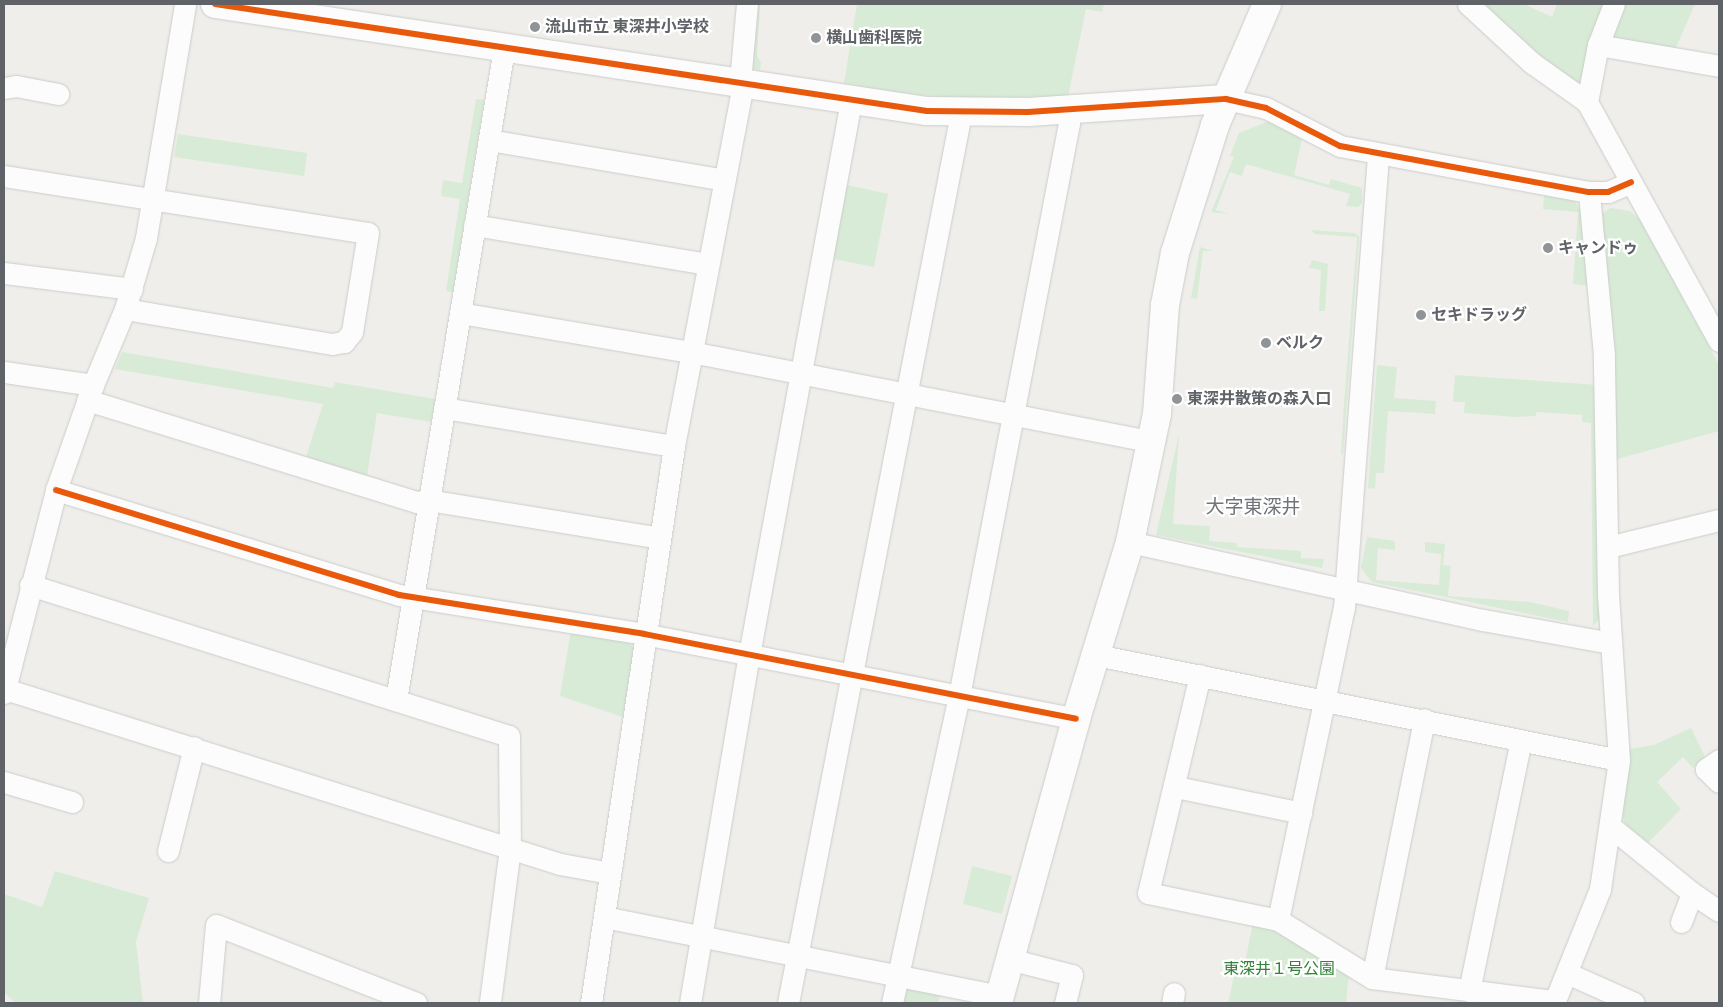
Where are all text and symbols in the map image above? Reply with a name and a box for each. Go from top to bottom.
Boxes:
place label: 流山市立 東深井小学校 [545,17,709,37]
marker: 流山市立 東深井小学校 [529,21,541,33]
place label: 横山歯科医院 [826,28,922,48]
marker: 横山歯科医院 [810,32,822,44]
place label: キャンドゥ [1558,238,1638,258]
marker: キャンドゥ [1542,242,1554,254]
place label: セキドラッグ [1431,305,1527,325]
marker: セキドラッグ [1415,309,1427,321]
place label: ベルク [1276,333,1324,353]
marker: ベルク [1260,337,1272,349]
place label: 東深井散策の森入口 [1187,389,1331,409]
marker: 東深井散策の森入口 [1171,393,1183,405]
district label: 大字東深井 [1206,496,1300,518]
park label: 東深井１号公園 [1223,959,1335,979]

